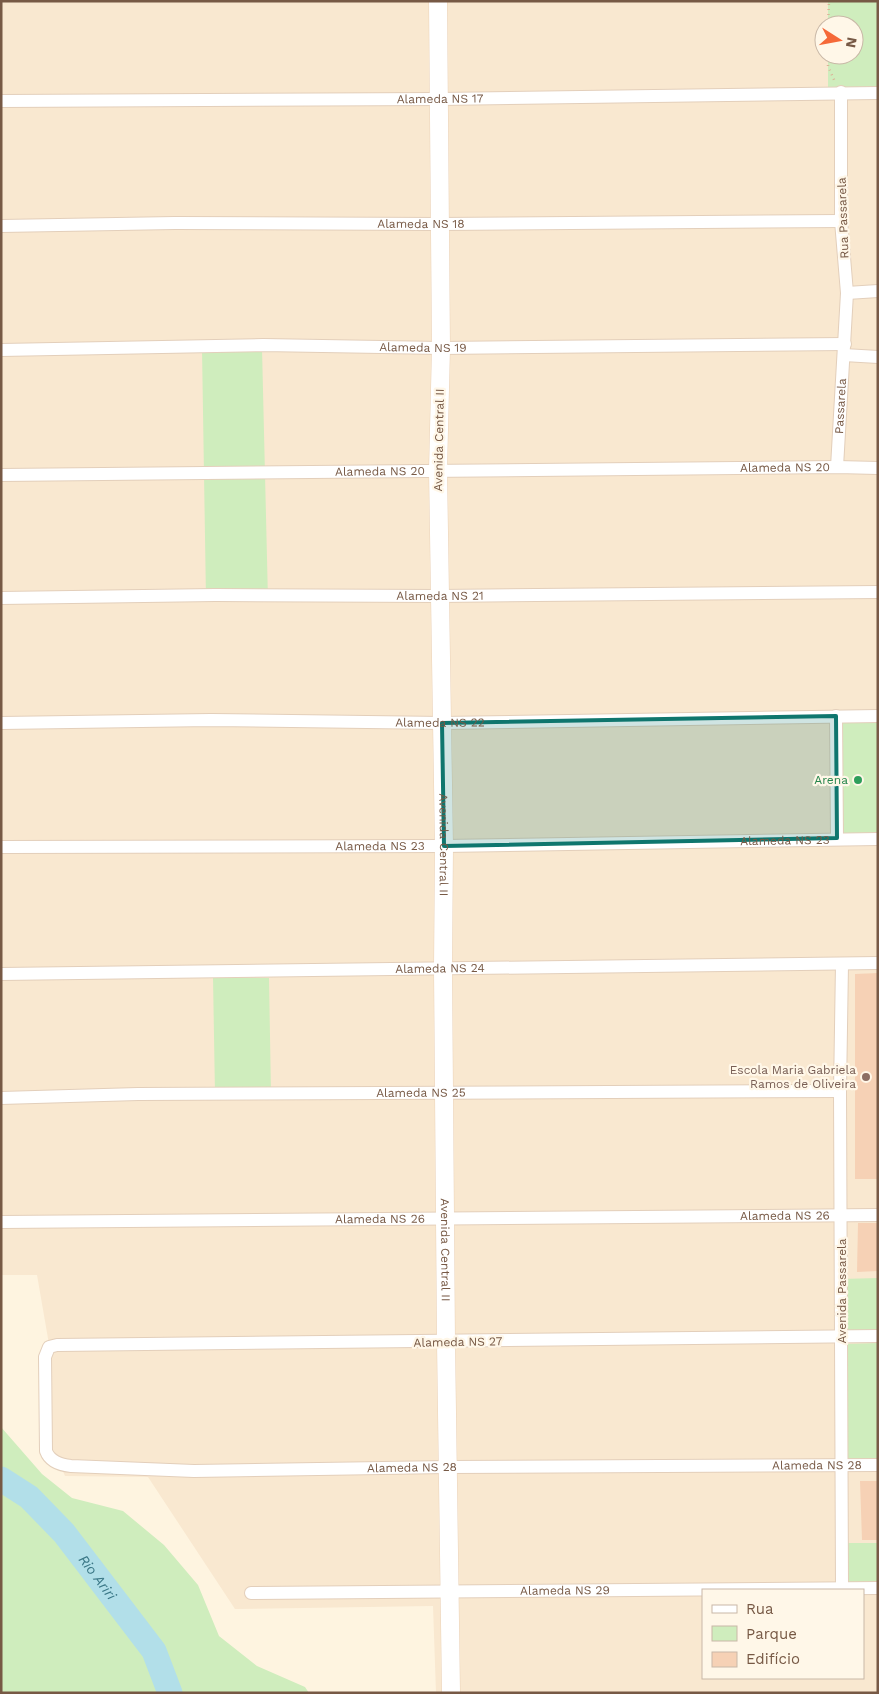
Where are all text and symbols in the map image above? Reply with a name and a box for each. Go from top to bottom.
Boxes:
north arrow [814,15,864,65]
text: N [843,36,861,49]
street label: Alameda NS 17 [397,91,484,106]
street label: Rua Passarela [835,177,851,259]
street label: Alameda NS 18 [377,217,465,231]
street label: Alameda NS 19 [379,340,467,355]
street label: Passarela [832,378,849,434]
street label: Avenida Central II [431,388,447,492]
street label: Alameda NS 20 [740,460,830,475]
street label: Alameda NS 20 [335,464,425,479]
street label: Alameda NS 21 [396,589,484,603]
street label: Alameda NS 22 [395,715,485,730]
place label: Arena [814,773,848,787]
marker: Arena [852,774,864,786]
street label: Avenida Central II [436,793,451,897]
street label: Alameda NS 23 [740,833,830,848]
street label: Alameda NS 23 [335,839,425,853]
street label: Alameda NS 24 [395,961,485,976]
place label: Escola Maria Gabriela Ramos de Oliveira [730,1063,856,1091]
marker: Escola Maria Gabriela Ramos de Oliveira [860,1071,872,1083]
street label: Alameda NS 25 [376,1086,466,1100]
street label: Avenida Central II [438,1198,453,1301]
street label: Alameda NS 26 [740,1208,830,1223]
street label: Alameda NS 26 [335,1212,425,1226]
street label: Avenida Passarela [835,1238,849,1344]
street label: Alameda NS 27 [413,1334,503,1350]
street label: Alameda NS 28 [772,1458,862,1472]
street label: Alameda NS 28 [367,1460,457,1475]
water label: Rio Ariri [75,1552,120,1603]
street label: Alameda NS 29 [520,1583,610,1598]
legend [702,1589,864,1679]
text: Rua [746,1600,774,1618]
text: Parque [746,1625,797,1643]
text: Edifício [746,1650,800,1668]

